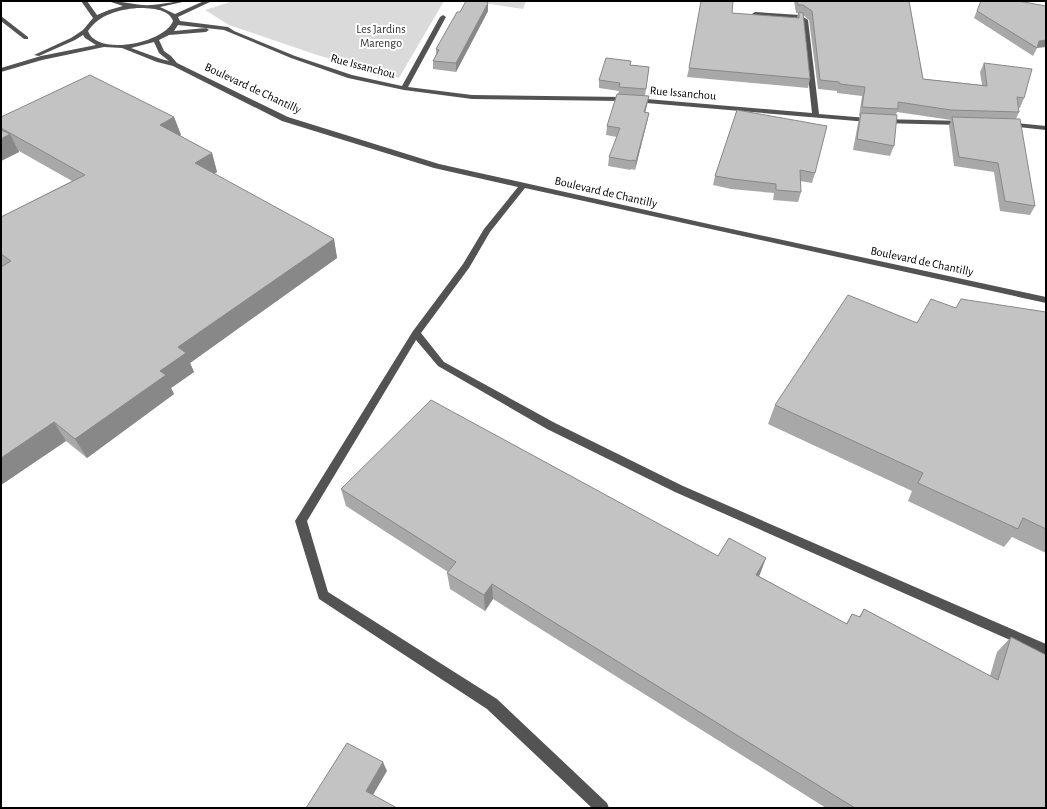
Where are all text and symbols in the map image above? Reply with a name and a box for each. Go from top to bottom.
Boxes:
park label: Les Jardins Marengo [356,23,406,49]
street label: Rue Issanchou [329,52,397,80]
street label: Boulevard de Chantilly [203,60,303,116]
street label: Rue Issanchou [649,84,717,102]
street label: Boulevard de Chantilly [553,174,658,211]
street label: Boulevard de Chantilly [869,244,975,279]

